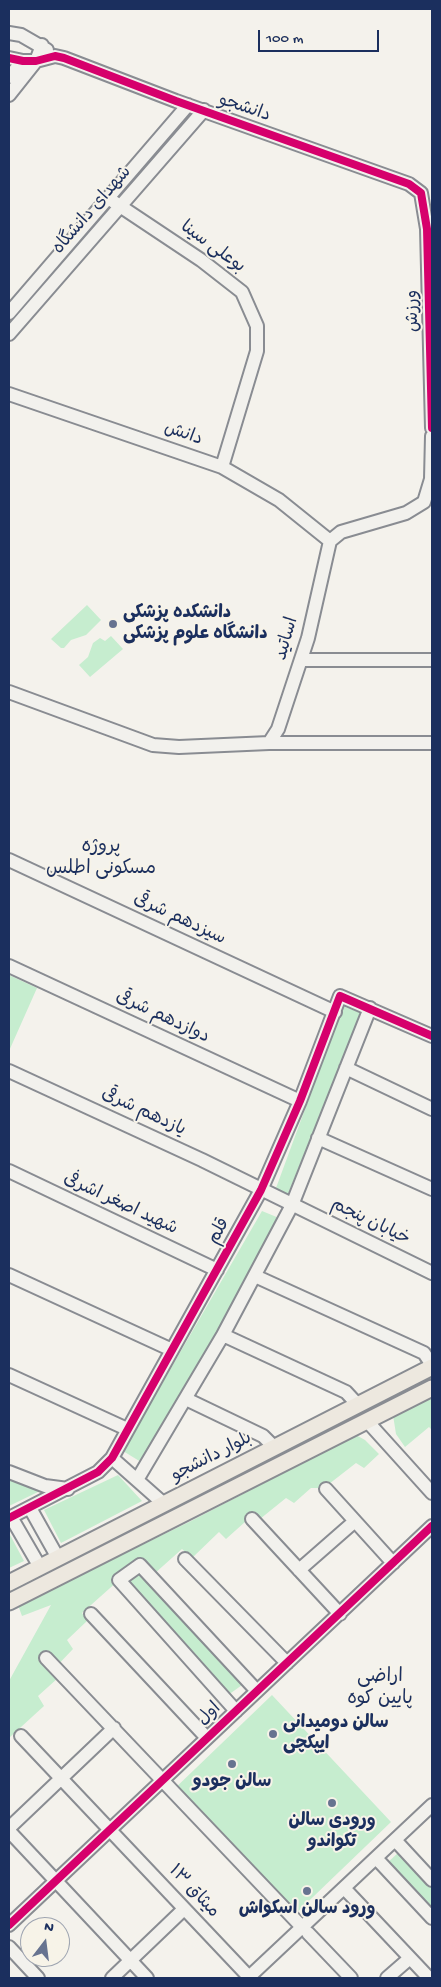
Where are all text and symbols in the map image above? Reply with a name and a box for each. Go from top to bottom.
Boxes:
scale bar [261,20,382,52]
text: 100 m [266,30,303,48]
street label: دانشجو [215,90,273,128]
street label: شهدای دانشگاه [49,163,137,259]
street label: بوعلی سینا [175,217,249,279]
street label: ورزش [403,290,425,332]
street label: دانش [161,418,205,452]
place label: دانشکده پزشکی دانشگاه علوم پزشکی [123,603,268,646]
street label: اساتید [272,615,304,663]
marker: دانشکده پزشکی دانشگاه علوم پزشکی [107,618,119,630]
district label: پروژه مسکونی اطلس [46,837,156,881]
street label: سیزدهم شرقی [129,889,229,951]
street label: دوازدهم شرقی [112,987,212,1049]
street label: یازدهم شرقی [97,1084,189,1142]
street label: شهید اصغر اشرفی [59,1169,181,1241]
street label: خیابان پنجم [327,1195,413,1251]
street label: قلم [204,1215,236,1249]
street label: بلوار دانشجو [168,1428,256,1488]
district label: اراضی پایین کوه [347,1667,413,1711]
street label: اول [194,1699,226,1731]
place label: سالن دومیدانی ایپکچی [283,1713,389,1756]
marker: سالن دومیدانی ایپکچی [267,1728,279,1740]
marker: سالن جودو [226,1758,238,1770]
place label: سالن جودو [193,1772,271,1794]
marker: ورودی سالن تکواندو [326,1797,338,1809]
place label: ورودی سالن تکواندو [288,1811,376,1854]
street label: میثاق ۱۳ [163,1861,223,1923]
marker: ورود سالن اسکواش [301,1885,313,1897]
place label: ورود سالن اسکواش [239,1899,375,1921]
north arrow [20,1917,70,1967]
text: N [42,1919,55,1937]

